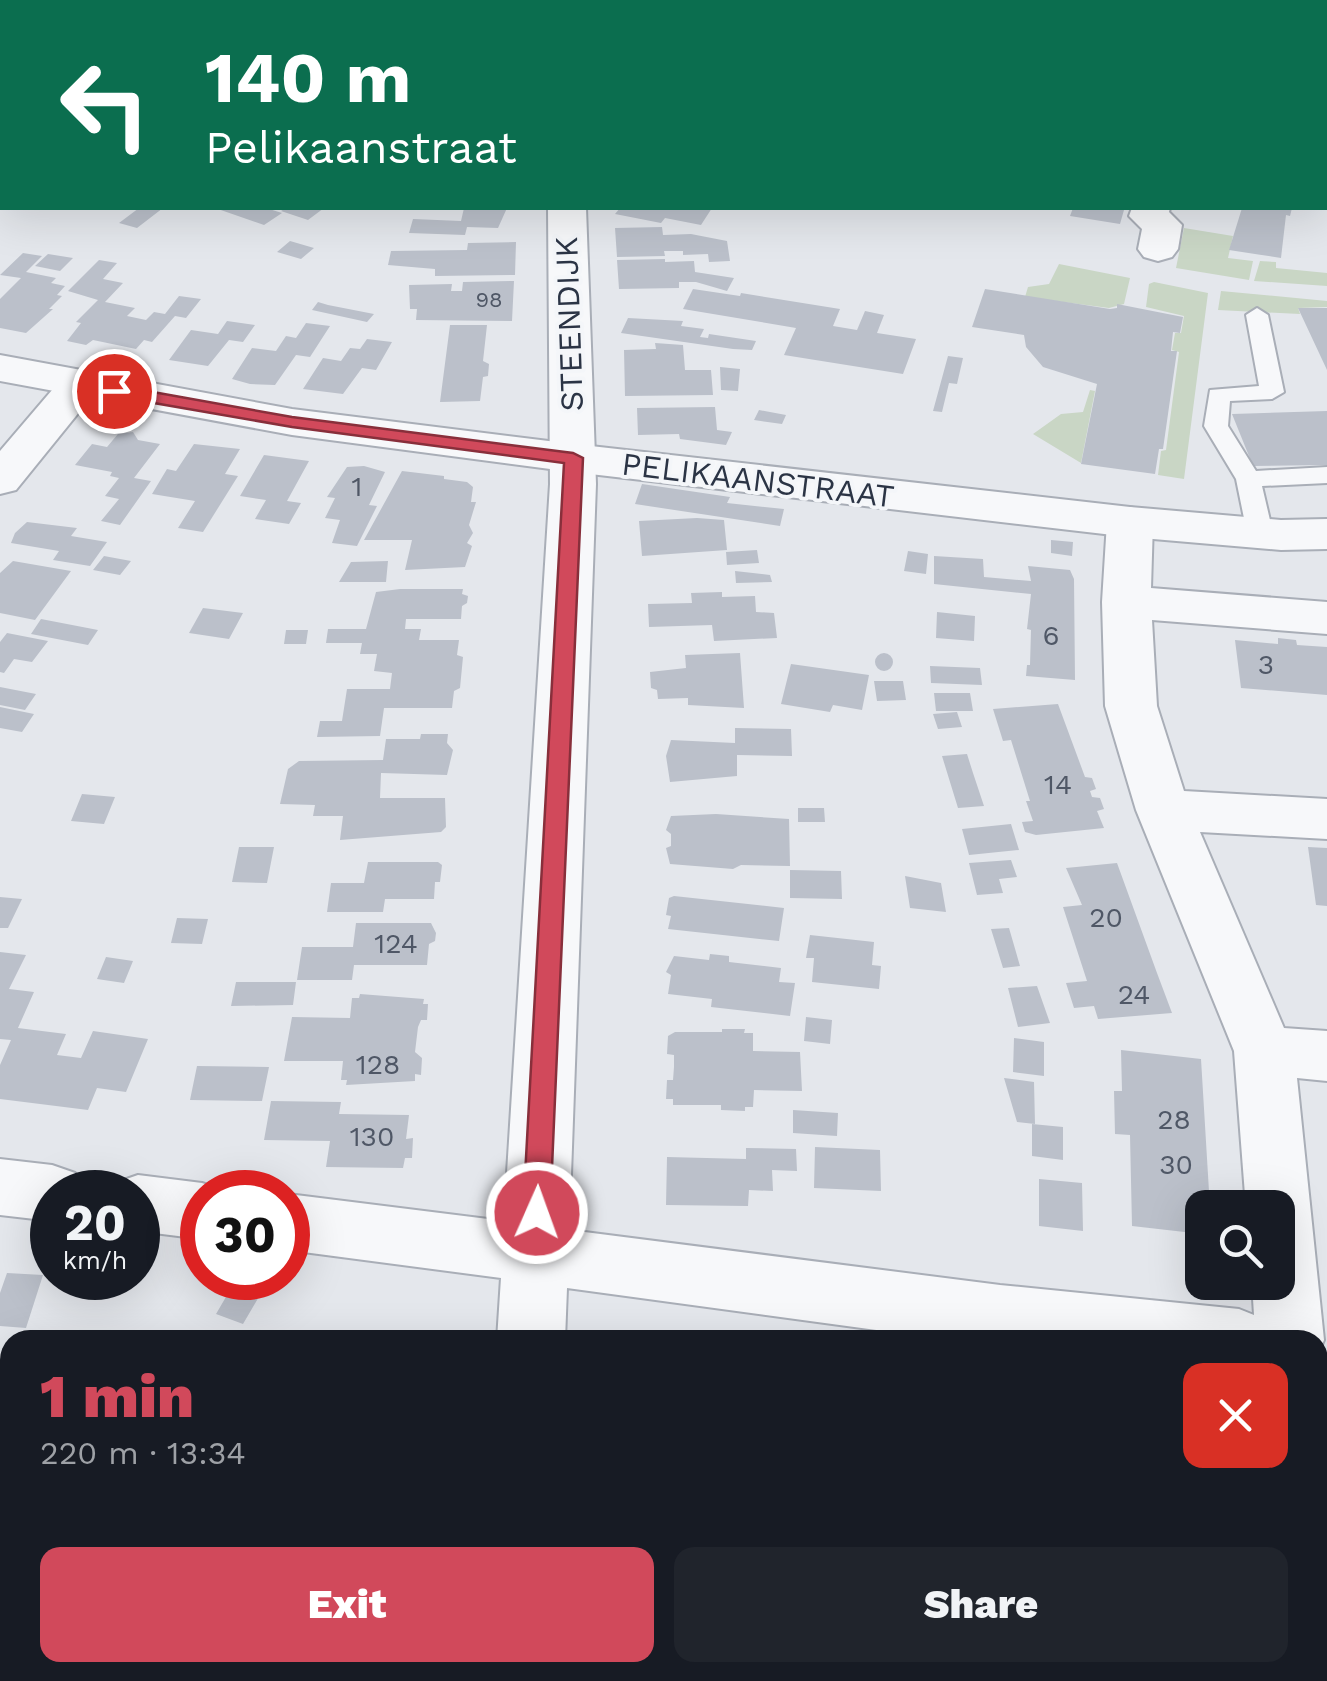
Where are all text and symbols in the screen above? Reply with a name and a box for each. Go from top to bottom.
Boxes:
text: 140 m [205,37,411,119]
icon: left [40,40,170,170]
text: Pelikaanstraat [205,121,517,174]
street label: STEENDIJK [547,236,591,412]
house number: 98 [475,287,503,312]
pin [72,349,157,434]
icon: arrive [87,364,142,419]
street label: PELIKAANSTRAAT [620,444,896,516]
house number: 1 [352,470,362,503]
house number: 6 [1042,619,1060,652]
house number: 3 [1258,648,1274,681]
house number: 14 [1044,768,1072,801]
house number: 20 [1089,901,1123,934]
house number: 124 [374,927,418,960]
house number: 24 [1118,978,1150,1011]
house number: 128 [356,1048,400,1081]
house number: 28 [1157,1103,1191,1136]
house number: 130 [350,1120,394,1153]
house number: 30 [1159,1148,1193,1181]
position arrow [485,1161,589,1265]
speed limit sign: 30 [180,1170,310,1300]
map controls [1185,1190,1295,1300]
button: search [1185,1190,1295,1300]
text: 20 [64,1193,126,1252]
text: km/h [63,1246,127,1275]
text: 1 min [40,1361,194,1432]
button: close [1183,1363,1288,1468]
text: 220 m · 13:34 [40,1434,246,1472]
button: Exit [40,1547,654,1662]
button: Share [674,1547,1288,1662]

